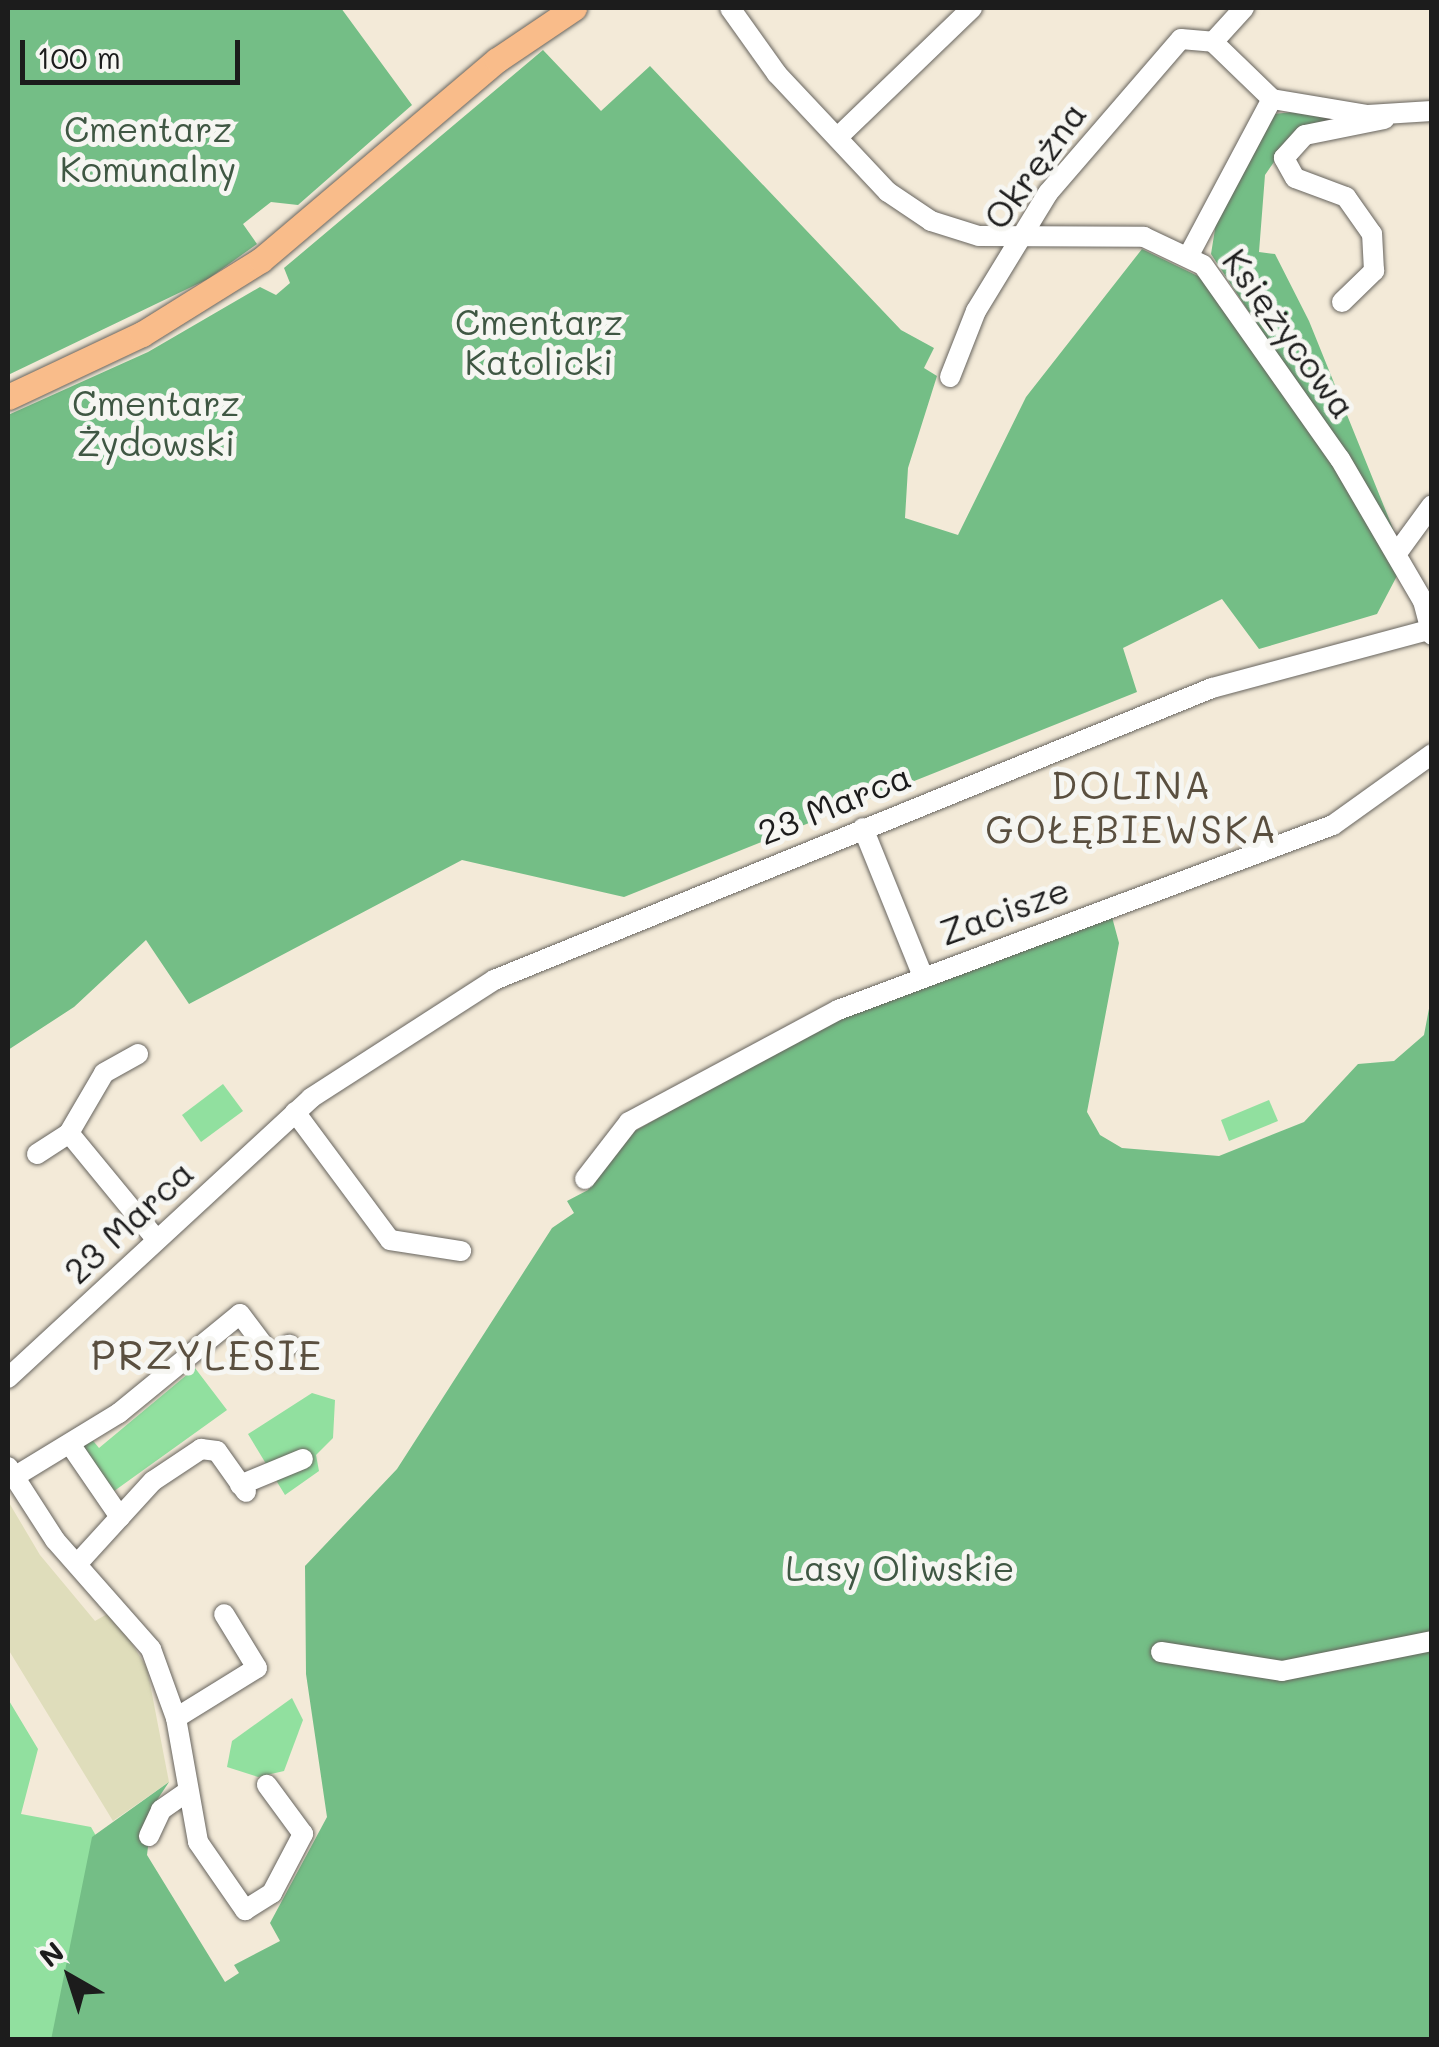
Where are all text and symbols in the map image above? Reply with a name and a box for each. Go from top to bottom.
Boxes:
scale bar [25,20,245,82]
text: 100 m [37,37,121,77]
street label: Okrężna [974,94,1094,236]
park label: Cmentarz Komunalny [60,107,236,189]
street label: Księżycowa [1215,240,1365,426]
park label: Cmentarz Katolicki [455,300,623,382]
park label: Cmentarz Żydowski [72,381,240,463]
street label: 23 Marca [752,753,916,853]
district label: DOLINA GOŁĘBIEWSKA [985,762,1279,852]
street label: Zacisze [933,867,1075,953]
street label: 23 Marca [55,1151,201,1291]
district label: PRZYLESIE [91,1330,323,1378]
park label: Lasy Oliwskie [785,1546,1015,1588]
north arrow [20,1927,120,2027]
text: N [32,1933,71,1974]

